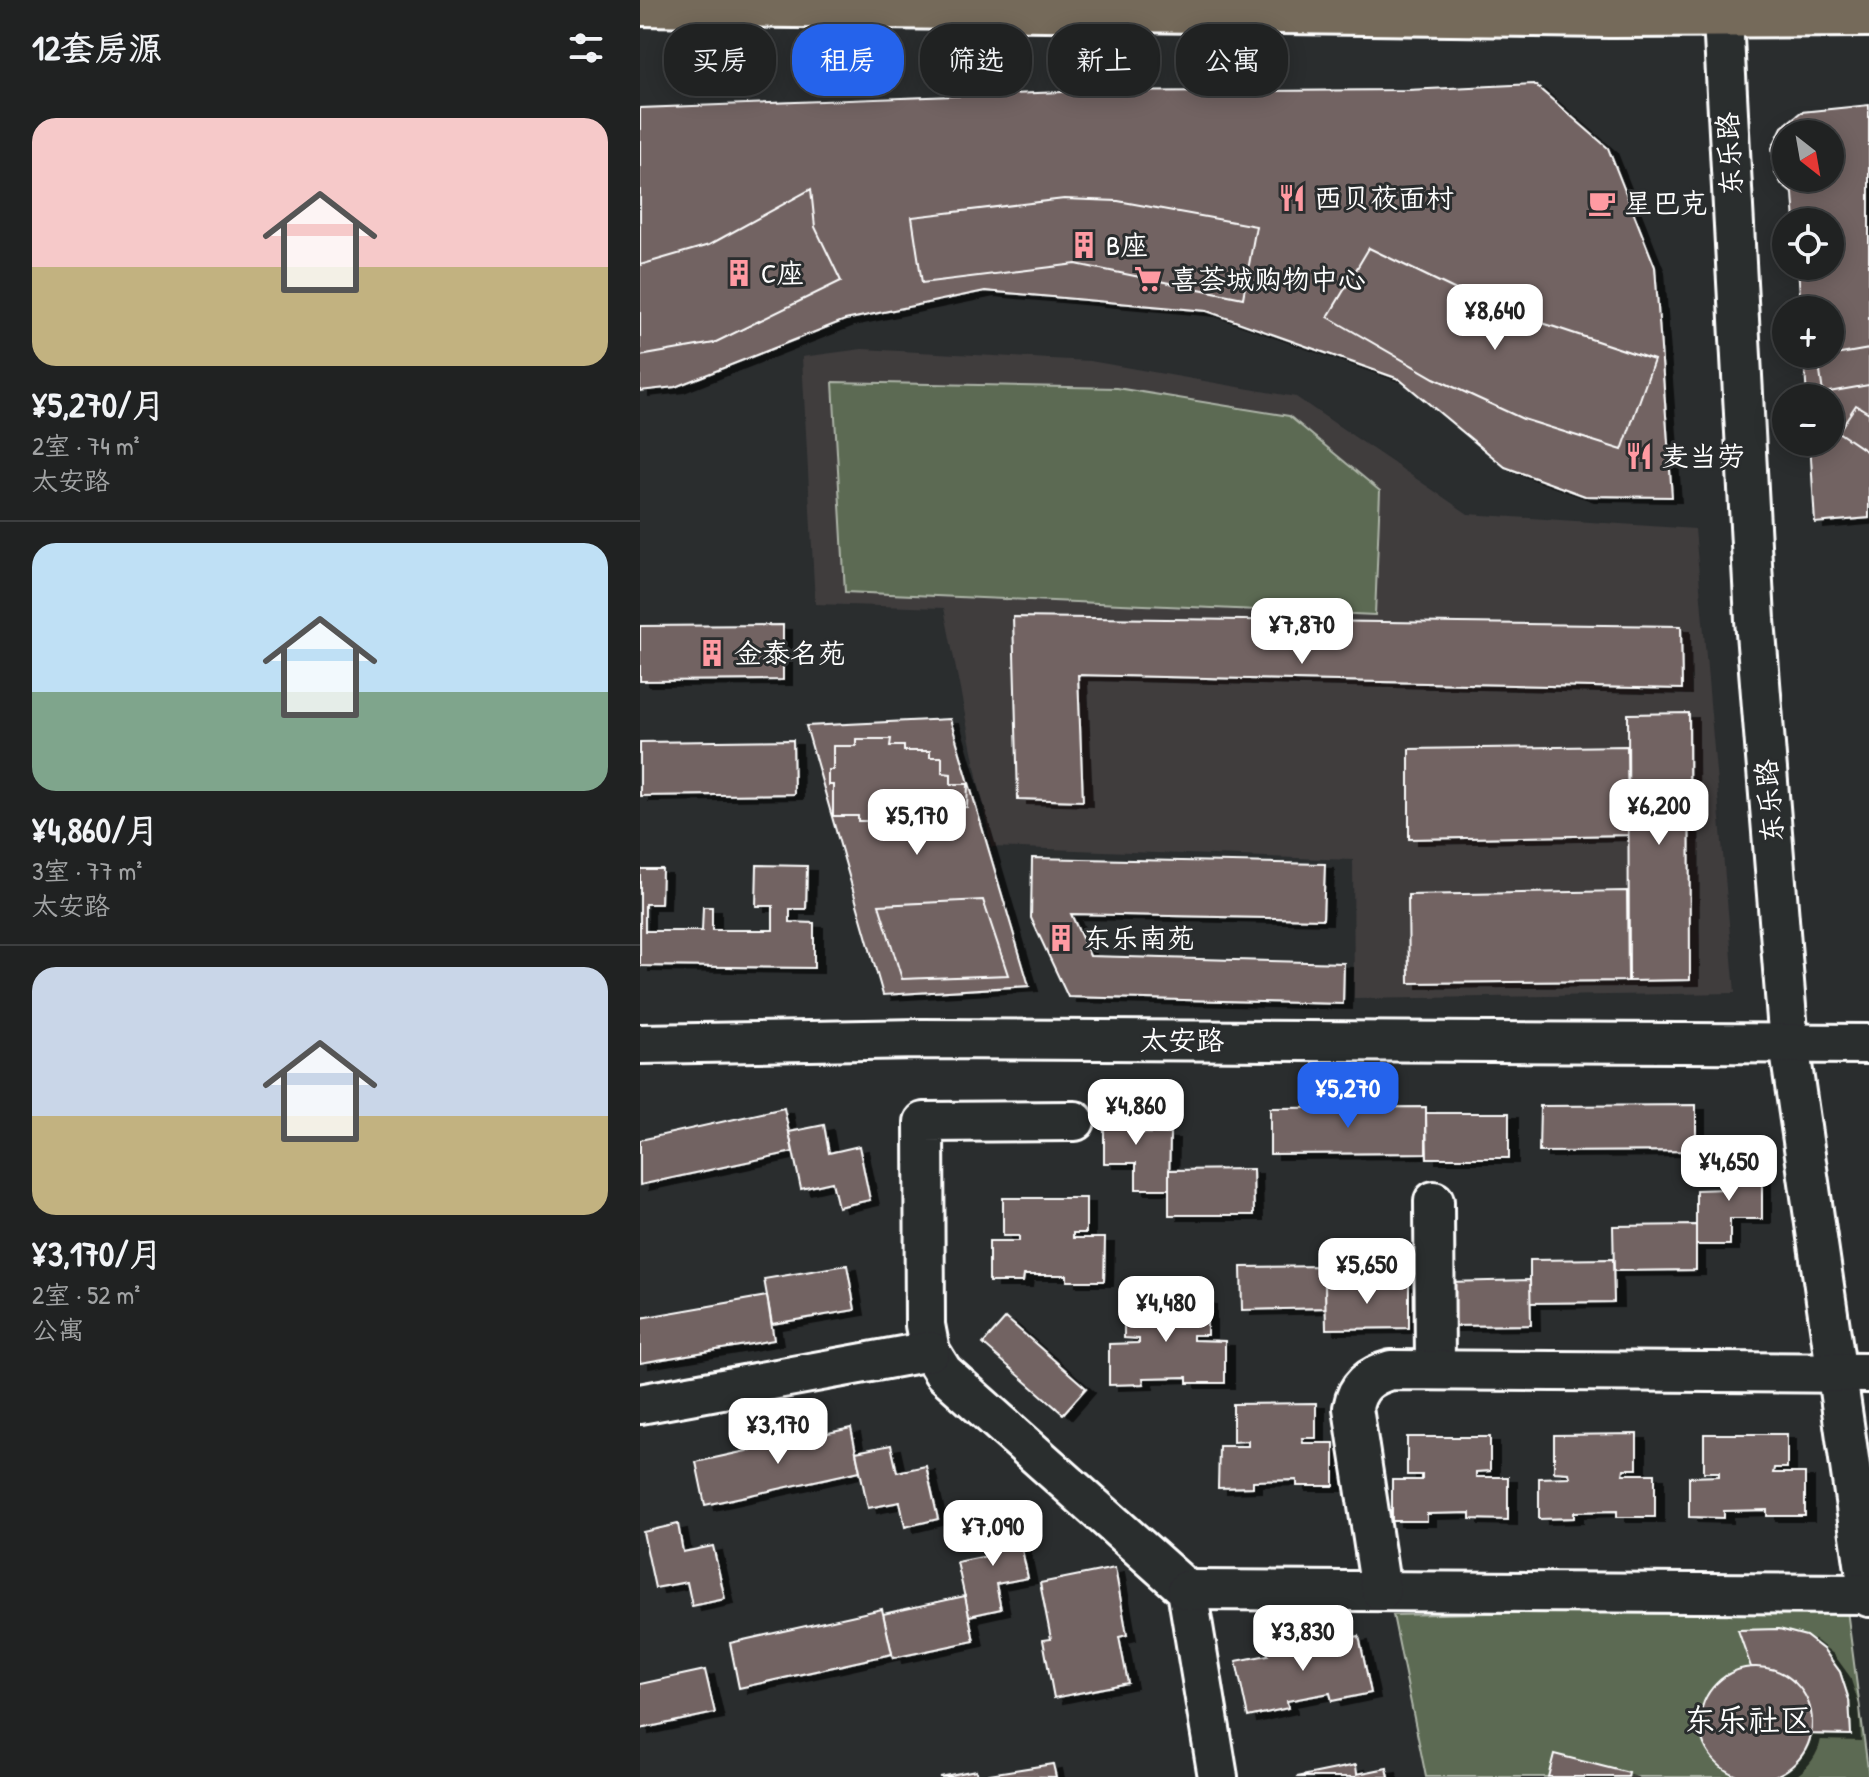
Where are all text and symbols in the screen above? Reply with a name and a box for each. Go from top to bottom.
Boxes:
chip: 买房 [664,24,776,96]
chip: 租房 [792,24,904,96]
chip: 筛选 [920,24,1032,96]
chip: 新上 [1048,24,1160,96]
chip: 公寓 [1176,24,1288,96]
text: 12套房源 [32,25,162,71]
icon: filters [564,26,608,70]
street label: 东乐路 [1708,111,1750,197]
north arrow [1772,120,1844,192]
map controls [1772,120,1844,456]
icon: home [248,170,392,314]
place label: 西贝莜面村 [1314,179,1454,217]
restaurant icon: 西贝莜面村 [1277,183,1307,213]
place label: 星巴克 [1624,184,1708,222]
cafe icon: 星巴克 [1587,188,1617,218]
button: locate [1772,208,1844,280]
place label: B座 [1106,226,1148,264]
building icon: B座 [1069,230,1099,260]
place label: C座 [761,254,804,292]
building icon: C座 [724,258,754,288]
place label: 喜荟城购物中心 [1170,260,1366,298]
supermarket icon: 喜荟城购物中心 [1133,264,1163,294]
pin: ¥8,640 [1430,284,1560,352]
text: ¥8,640 [1465,292,1525,327]
button: + [1772,296,1844,368]
text: ¥5,270/月 [32,382,165,428]
button: − [1772,384,1844,456]
text: 2室 · 74 m² [32,428,140,463]
place label: 麦当劳 [1661,437,1745,475]
restaurant icon: 麦当劳 [1624,441,1654,471]
text: 太安路 [32,463,110,498]
icon: home [248,595,392,739]
pin: ¥7,870 [1237,598,1367,666]
text: ¥7,870 [1269,606,1335,641]
place label: 金泰名苑 [734,634,846,672]
building icon: 金泰名苑 [697,638,727,668]
street label: 东乐路 [1746,757,1792,845]
pin: ¥6,200 [1594,779,1724,847]
text: ¥6,200 [1627,787,1691,822]
pin: ¥5,170 [852,789,982,857]
text: ¥5,170 [886,797,948,832]
text: ¥4,860/月 [32,807,159,853]
text: 3室 · 77 m² [32,853,142,888]
text: 太安路 [32,888,110,923]
place label: 东乐南苑 [1083,919,1195,957]
building icon: 东乐南苑 [1046,923,1076,953]
icon: home [248,1019,392,1163]
street label: 太安路 [1140,1021,1224,1059]
pin: ¥5,270 [1283,1062,1413,1130]
text: ¥5,270 [1315,1070,1381,1105]
pin: ¥4,860 [1071,1079,1201,1147]
text: ¥4,860 [1106,1087,1166,1122]
pin: ¥4,650 [1664,1135,1794,1203]
text: ¥4,650 [1699,1143,1759,1178]
text: ¥3,170/月 [32,1231,163,1277]
pin: ¥5,650 [1302,1238,1432,1306]
text: ¥5,650 [1336,1246,1398,1281]
pin: ¥4,480 [1101,1276,1231,1344]
text: 2室 · 52 m² [32,1277,140,1312]
text: ¥4,480 [1136,1284,1196,1319]
text: 公寓 [32,1312,84,1347]
pin: ¥3,170 [713,1398,843,1466]
text: ¥3,170 [747,1406,809,1441]
pin: ¥7,090 [928,1500,1058,1568]
text: ¥7,090 [961,1508,1025,1543]
pin: ¥3,830 [1238,1605,1368,1673]
text: ¥3,830 [1271,1613,1335,1648]
district label: 东乐社区 [1684,1698,1812,1741]

